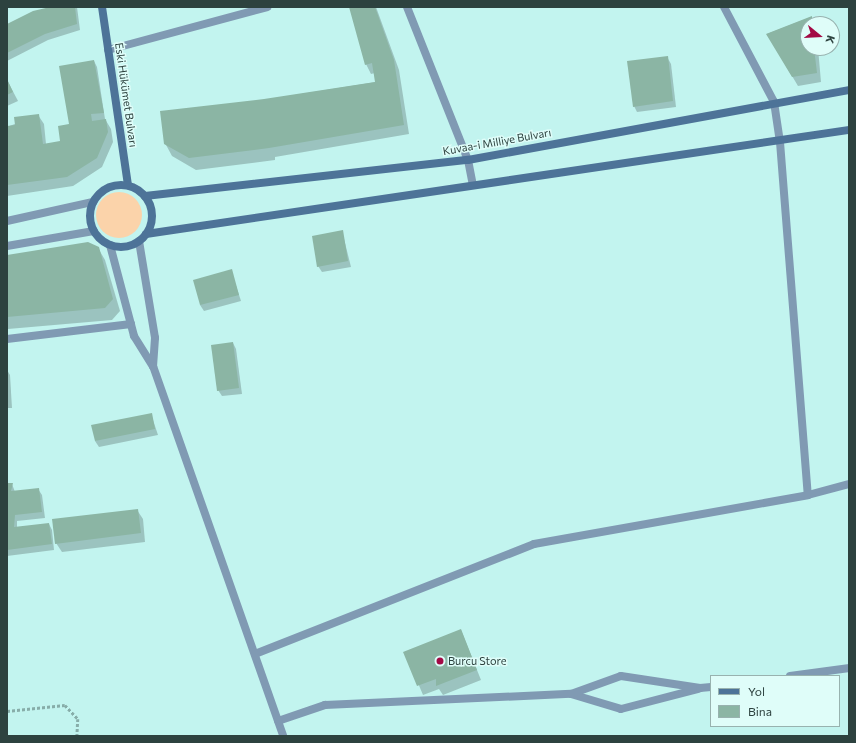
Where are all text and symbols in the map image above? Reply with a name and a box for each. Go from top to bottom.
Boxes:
north arrow [800,16,840,56]
text: K [824,34,838,45]
street label: Eski Hükümet Bulvarı [112,42,140,148]
street label: Kuvaa-i Milliye Bulvarı [442,126,552,158]
place label: Burcu Store [448,654,506,668]
marker: Burcu Store [435,656,445,666]
legend [710,675,840,727]
text: Yol [748,684,765,698]
text: Bina [748,704,772,718]

